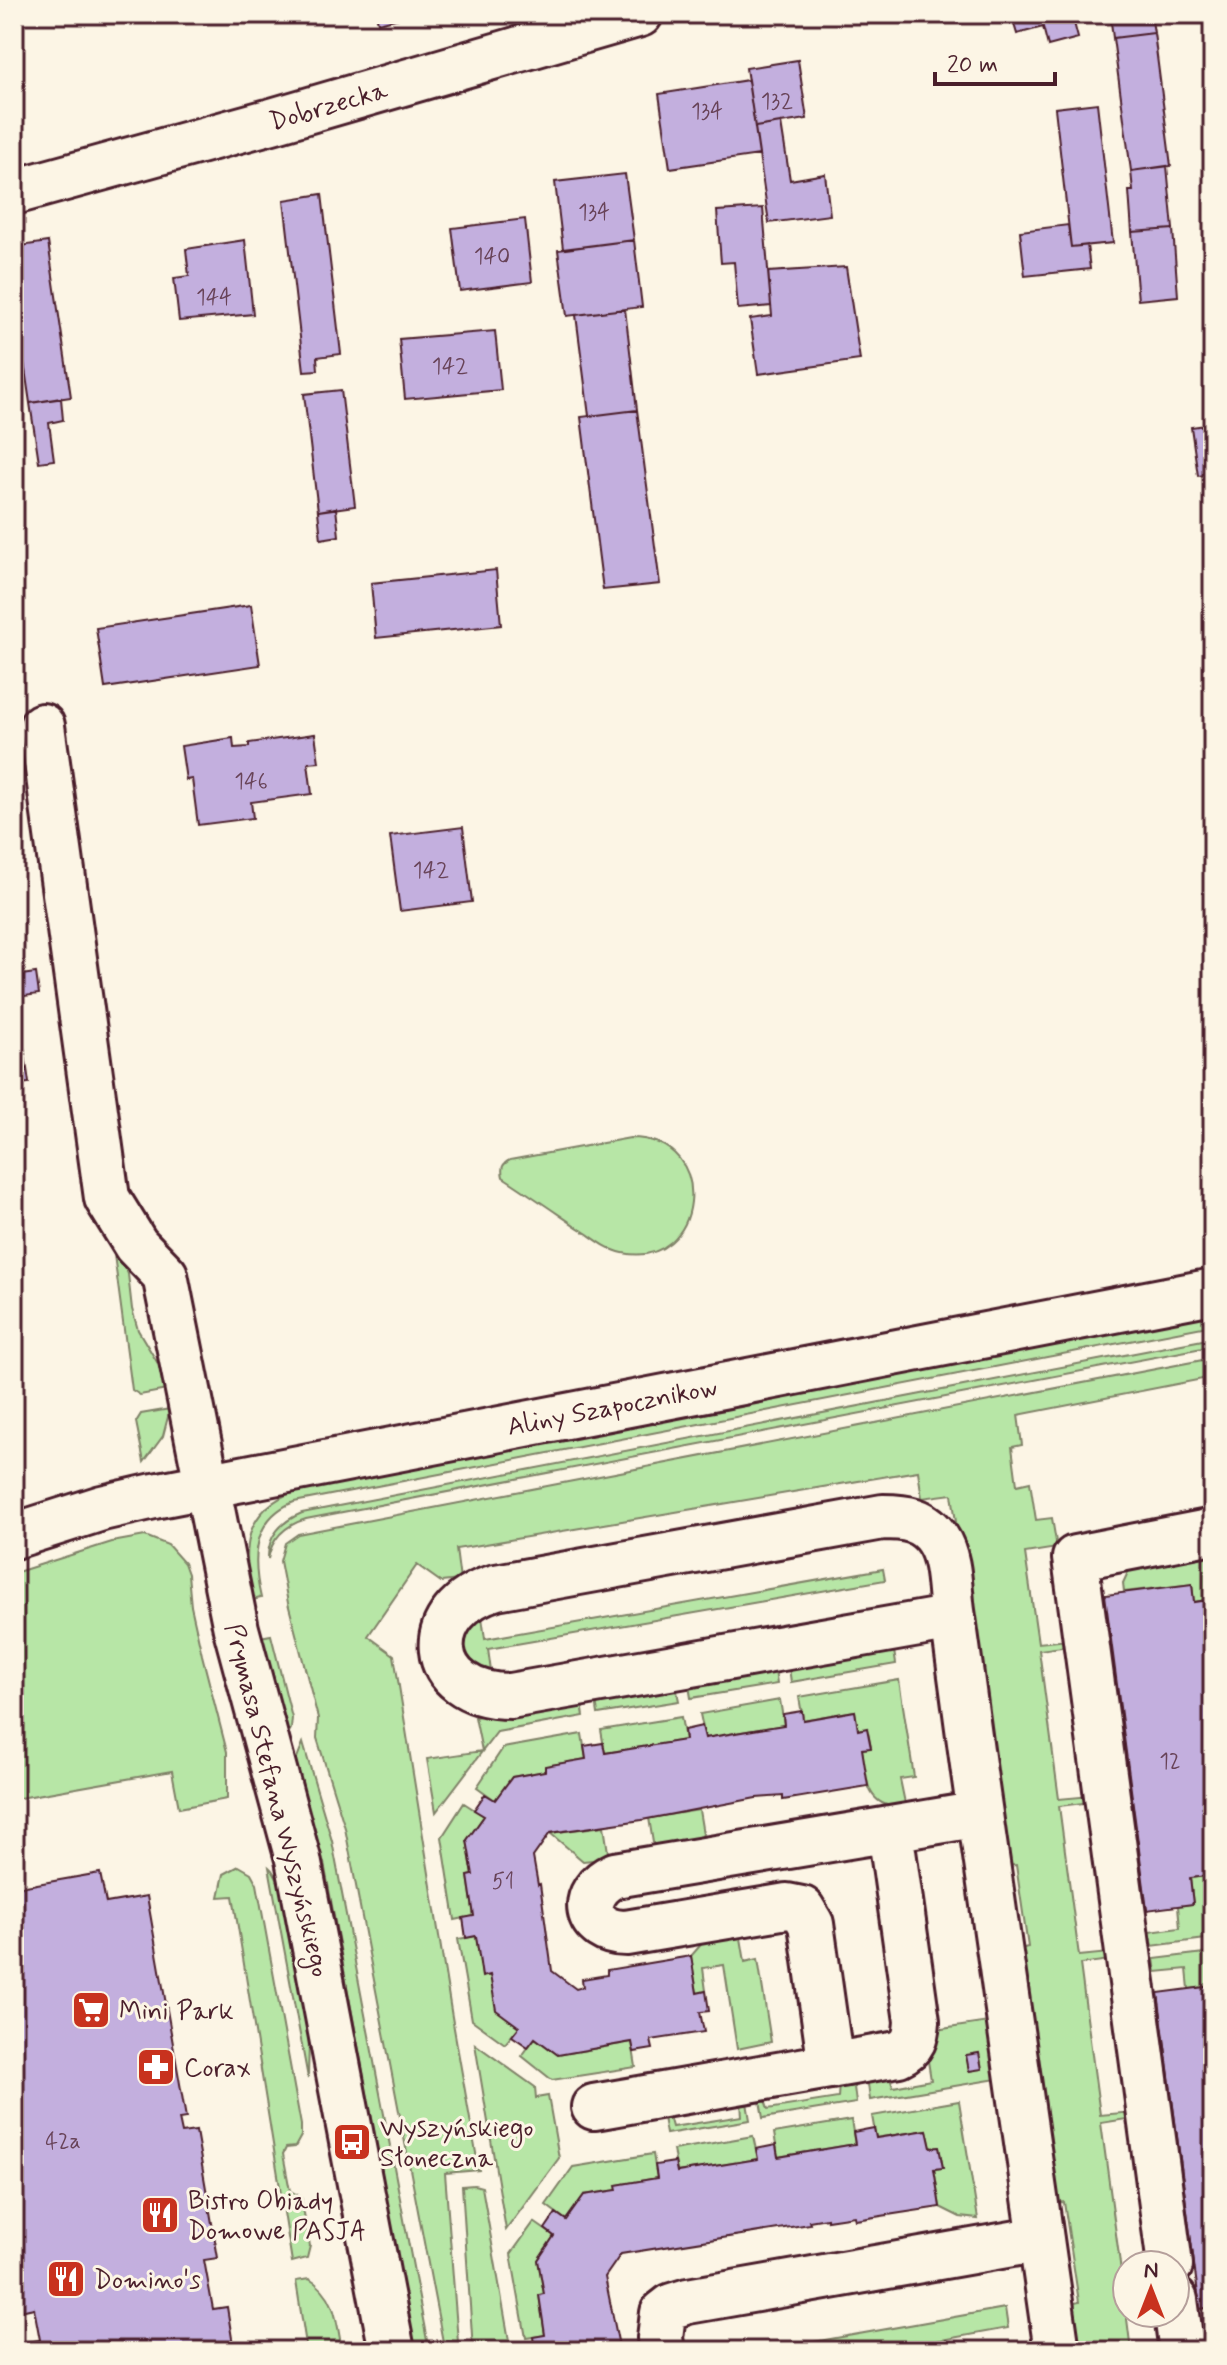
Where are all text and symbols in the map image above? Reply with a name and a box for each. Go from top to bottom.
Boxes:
scale bar [935,36,1055,86]
text: 20 m [947,50,998,81]
street label: Dobrzecka [266,74,392,140]
house number: 132 [761,88,793,116]
house number: 134 [691,98,723,126]
house number: 134 [578,199,610,227]
house number: 140 [474,243,510,271]
house number: 144 [196,284,232,312]
house number: 142 [432,353,468,381]
house number: 146 [234,768,268,796]
house number: 142 [413,857,449,885]
street label: Aliny Szapocznikow [504,1371,720,1445]
street label: Prymasa Stefana Wyszyńskiego [214,1620,336,1981]
house number: 12 [1159,1748,1181,1776]
house number: 51 [492,1868,514,1896]
supermarket icon: Mini Park [70,1989,112,2031]
place label: Mini Park [119,1995,234,2029]
pharmacy icon: Corax [135,2046,177,2088]
place label: Corax [184,2052,251,2086]
place label: Wyszyńskiego Słoneczna [380,2112,533,2176]
bus stop icon: Wyszyńskiego Słoneczna [331,2121,373,2163]
house number: 42a [45,2128,81,2156]
place label: Bistro Obiady Domowe PASJA [188,2185,366,2249]
restaurant icon: Bistro Obiady Domowe PASJA [139,2194,181,2236]
north arrow [1111,2249,1191,2329]
text: N [1144,2257,1158,2285]
restaurant icon: Domino's [45,2258,87,2300]
place label: Domino's [94,2264,201,2298]

